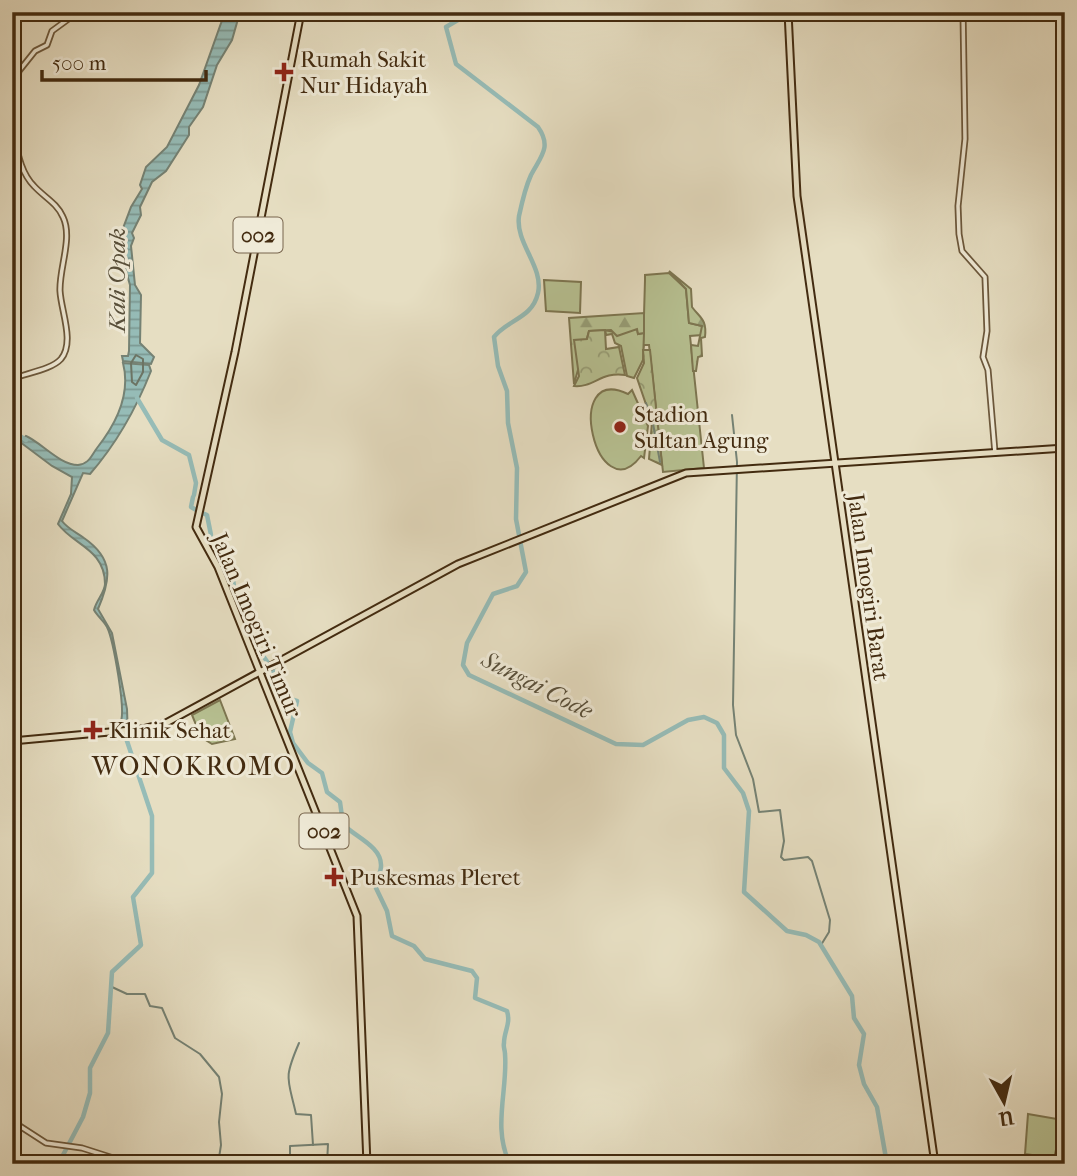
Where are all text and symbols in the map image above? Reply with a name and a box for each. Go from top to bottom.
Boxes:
scale bar [42,38,206,82]
place label: Rumah Sakit Nur Hidayah [300,46,428,99]
text: 500 m [52,51,107,75]
marker: Rumah Sakit Nur Hidayah [274,62,294,82]
road number: 002 [233,218,282,252]
water label: Kali Opak [103,228,131,334]
place label: Stadion Sultan Agung [634,401,769,454]
marker: Stadion Sultan Agung [612,419,628,435]
street label: Jalan Imogiri Barat [842,490,895,682]
street label: Jalan Imogiri Timur [205,527,308,722]
water label: Sungai Code [476,645,598,725]
place label: Klinik Sehat [109,717,231,744]
marker: Klinik Sehat [83,720,103,740]
district label: WONOKROMO [91,751,296,782]
road number: 002 [300,814,348,848]
place label: Puskesmas Pleret [350,864,521,891]
marker: Puskesmas Pleret [324,867,344,887]
north arrow [968,1068,1038,1138]
text: U [997,1106,1016,1130]

